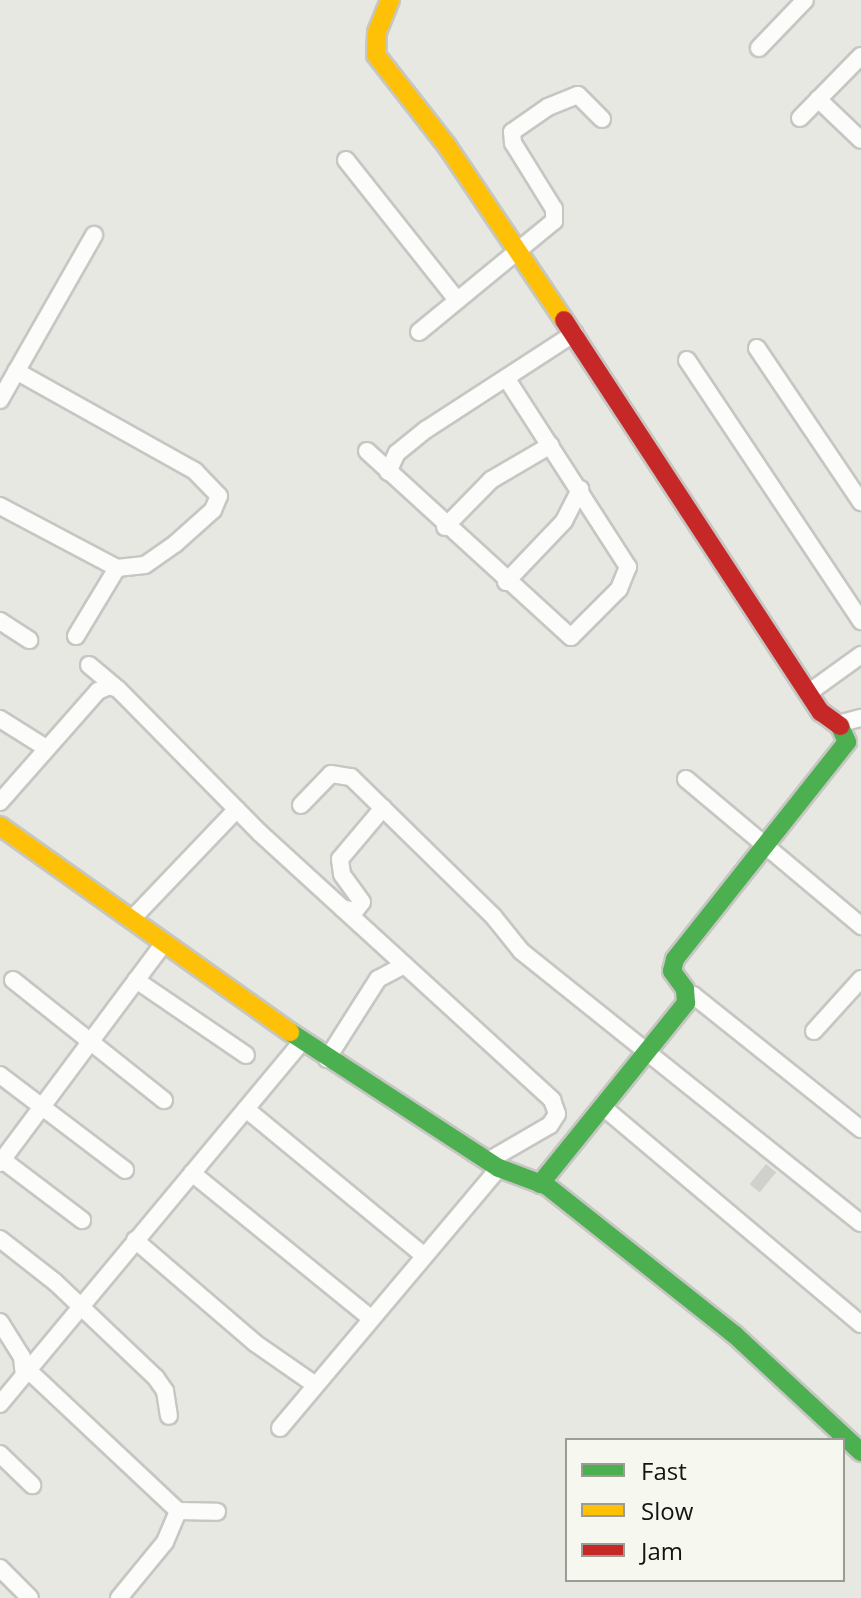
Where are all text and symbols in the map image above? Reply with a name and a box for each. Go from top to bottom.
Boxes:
legend [565,1438,845,1582]
text: Fast [641,1454,687,1487]
text: Slow [641,1494,693,1527]
text: Jam [641,1534,683,1567]

